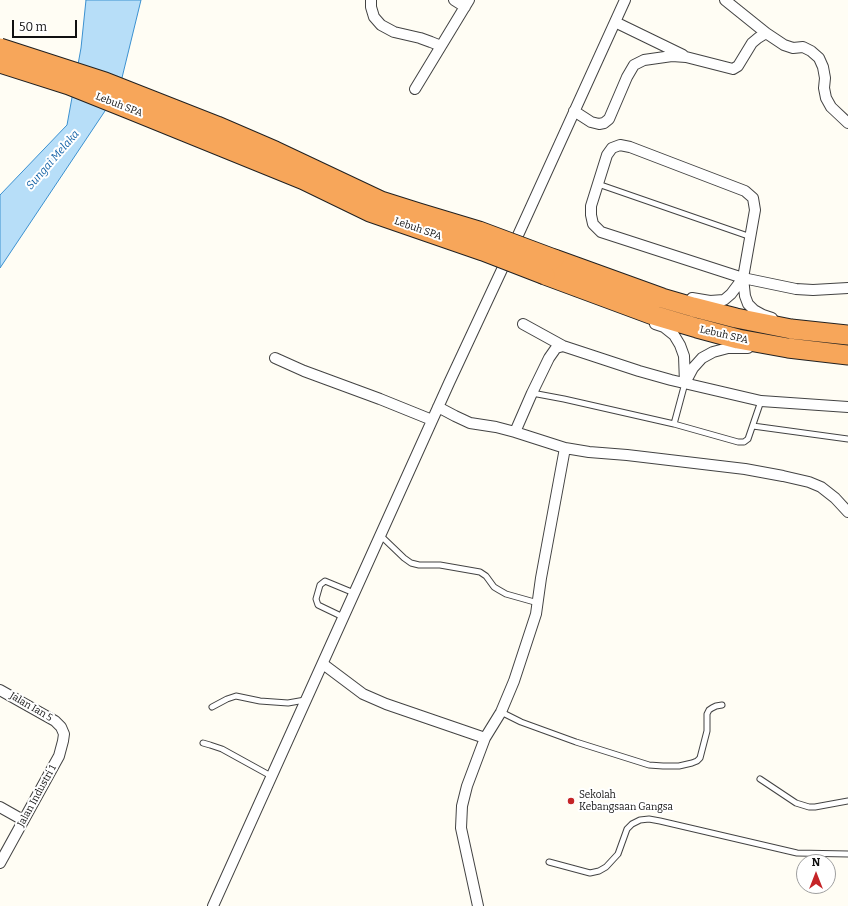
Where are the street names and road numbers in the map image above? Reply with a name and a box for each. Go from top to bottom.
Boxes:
street label: Lebuh SPA [94,91,144,119]
street label: Lebuh SPA [393,215,443,243]
street label: Lebuh SPA [699,324,749,346]
street label: Jalan Ian 5 [7,690,55,724]
street label: Jalan Industri 1 [15,763,59,829]

